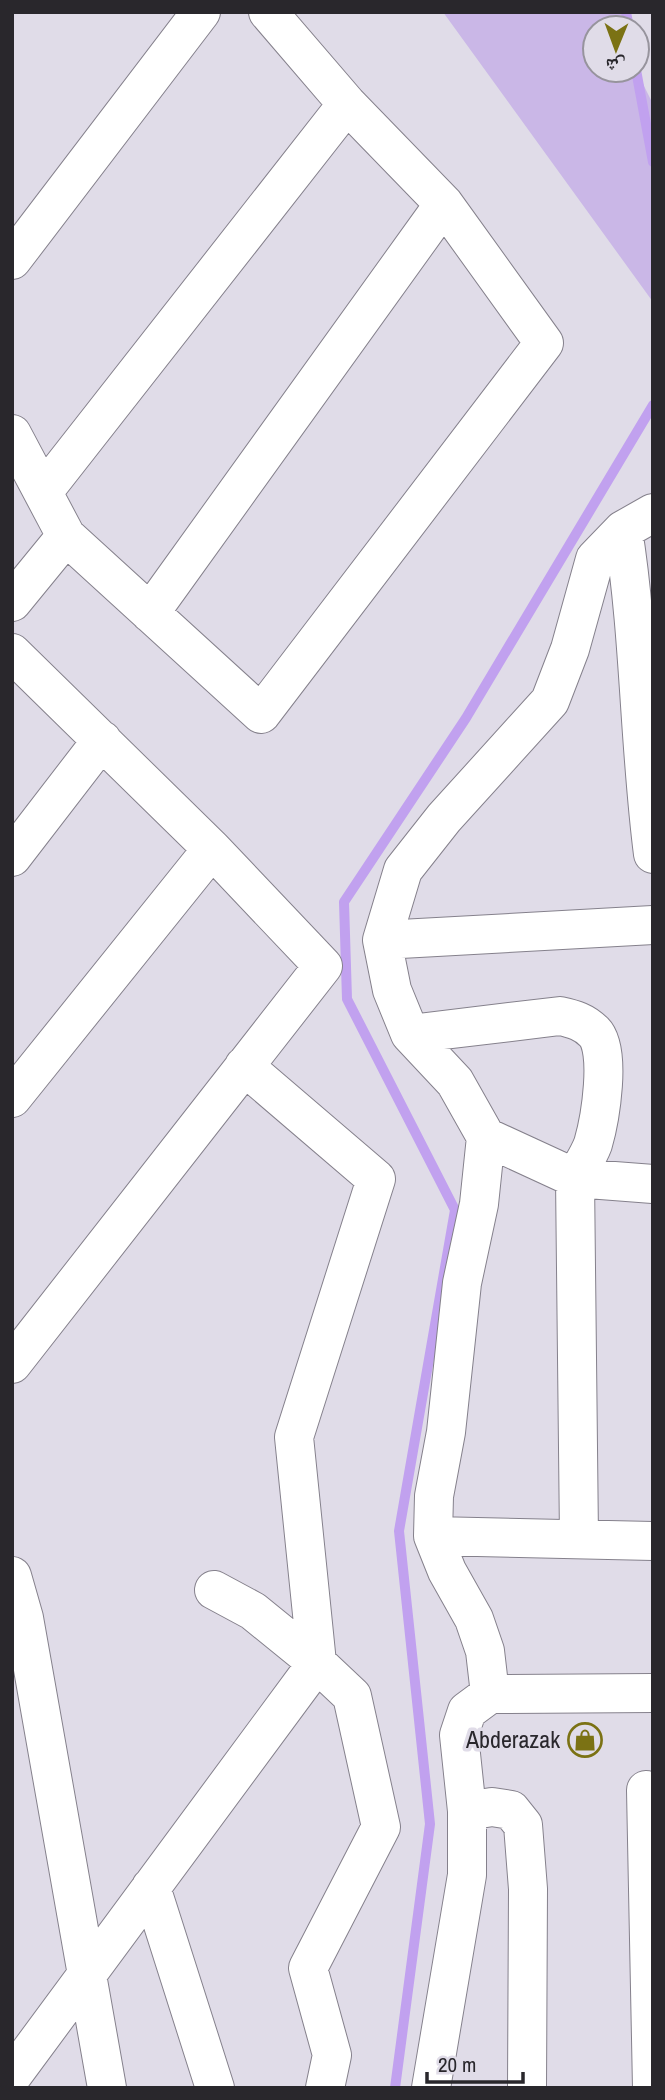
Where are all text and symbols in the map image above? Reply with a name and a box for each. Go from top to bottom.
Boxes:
north arrow [581,14,651,84]
text: ش [605,53,626,79]
shop icon: Abderazak [566,1721,604,1759]
place label: Abderazak [465,1723,560,1755]
scale bar [427,2040,523,2084]
text: 20 m [438,2050,476,2079]

